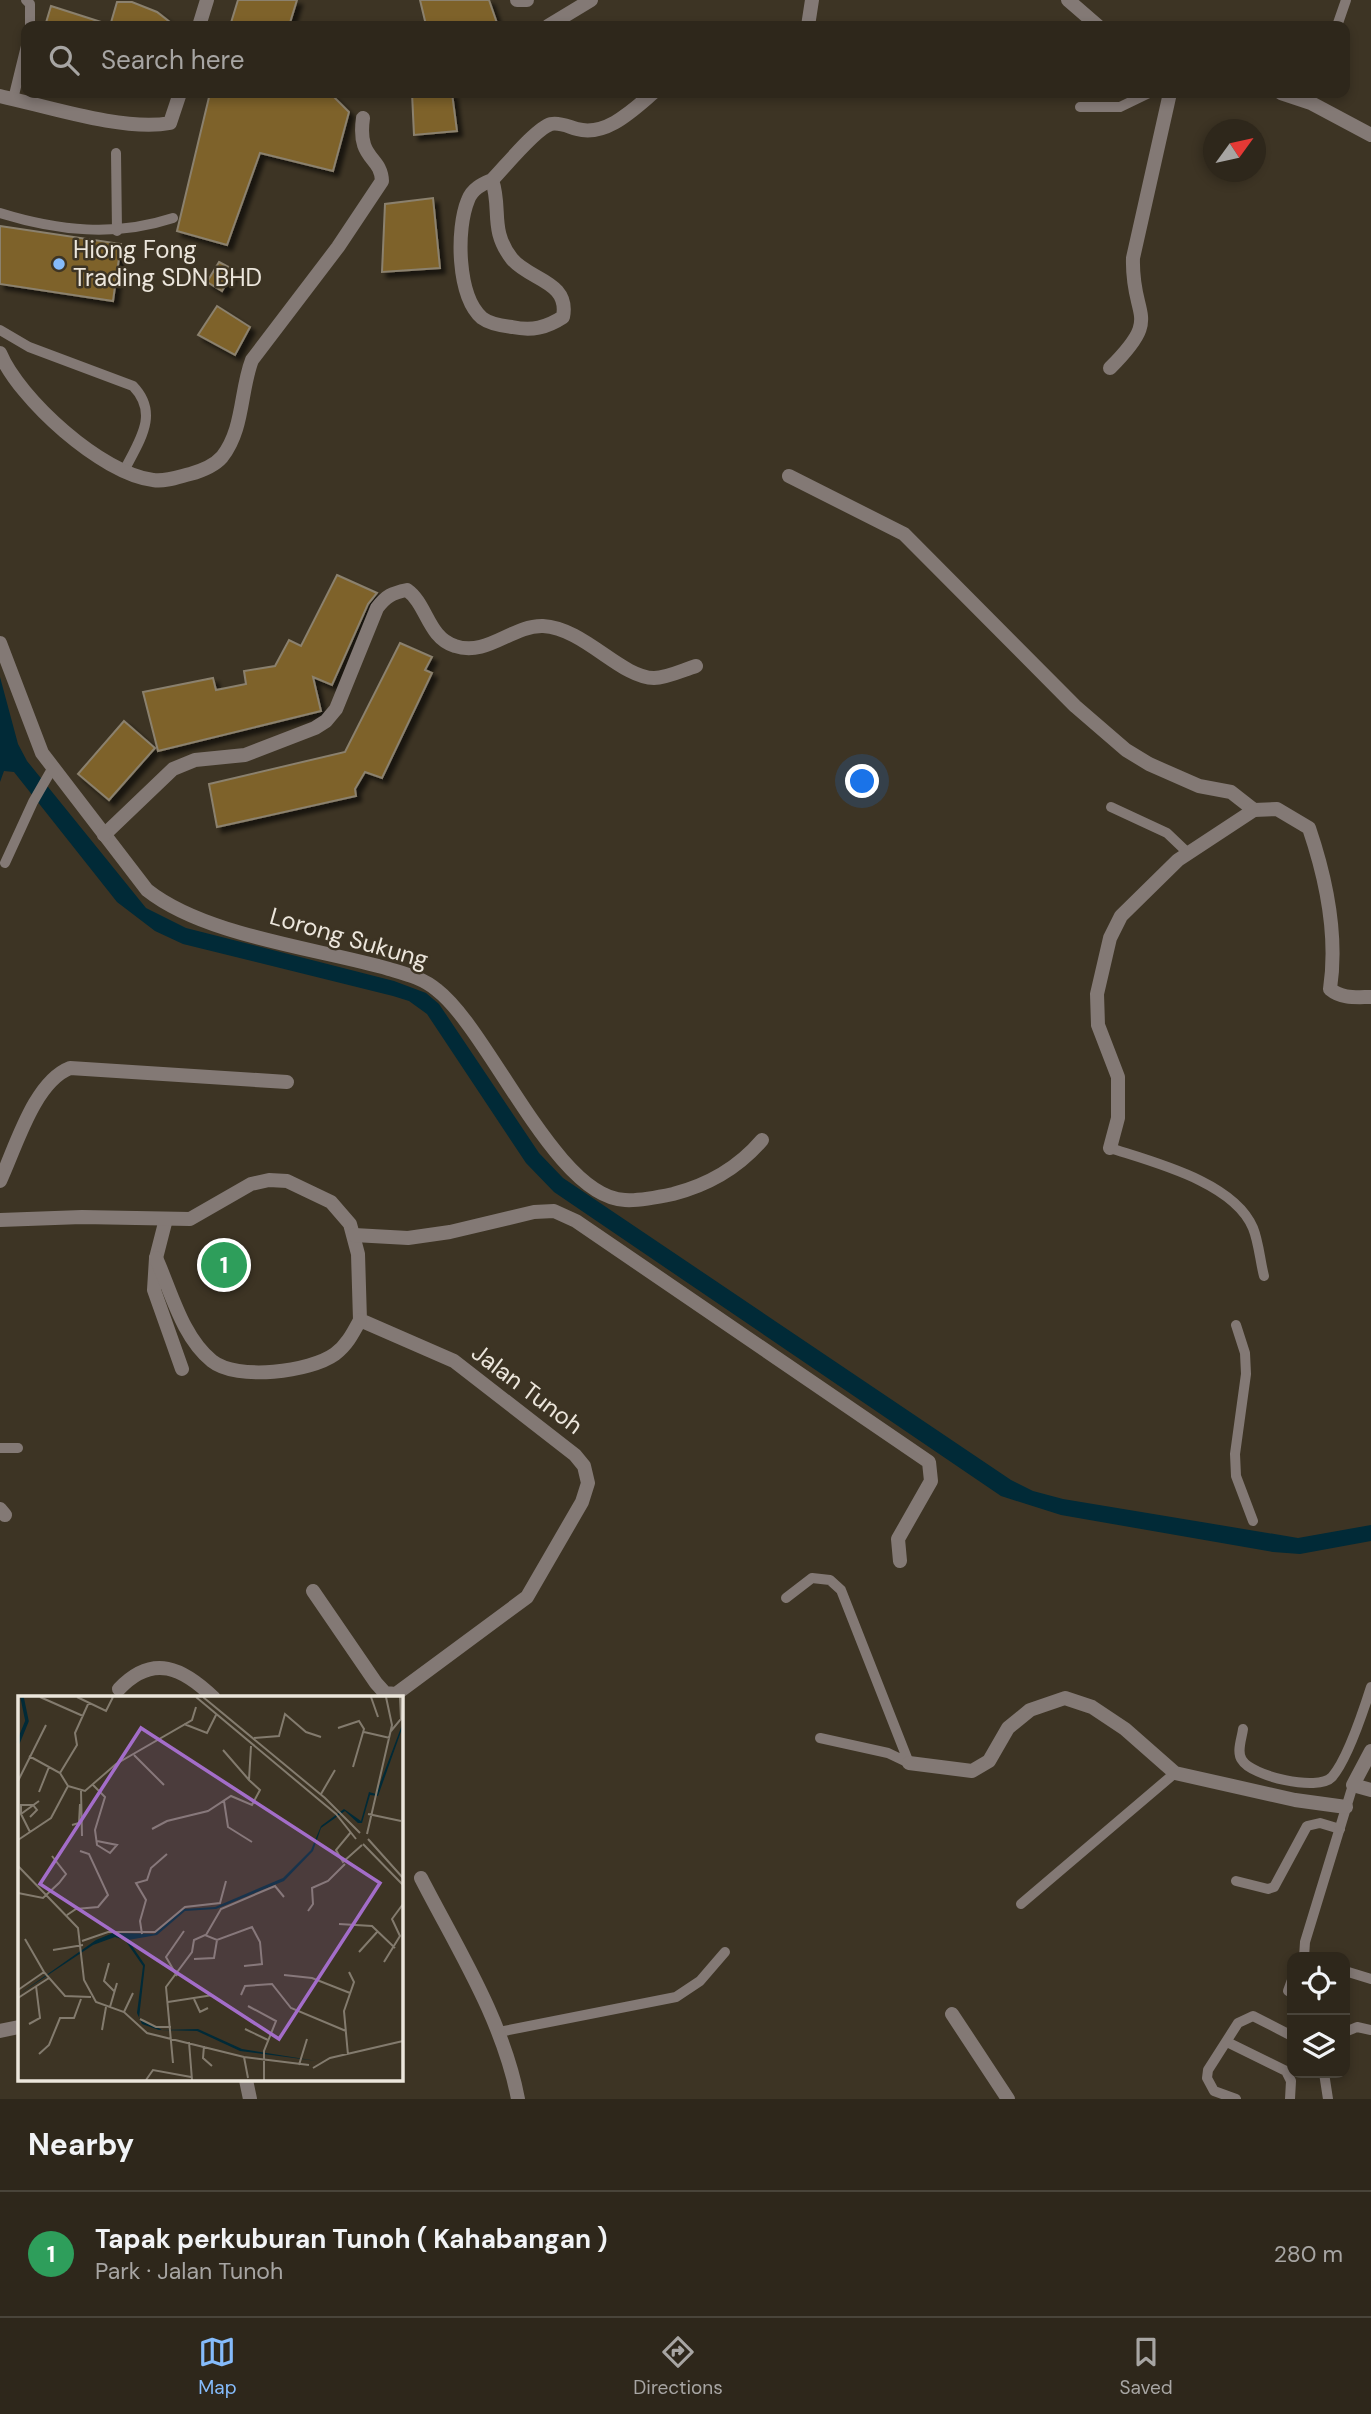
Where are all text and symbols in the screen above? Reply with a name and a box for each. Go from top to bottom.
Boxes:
search box [21,21,1350,98]
icon: search [45,41,83,79]
text: Search here [101,43,244,77]
north arrow [1203,119,1266,182]
place label: Hiong Fong Trading SDN BHD [73,234,262,293]
marker: Hiong Fong Trading SDN BHD [51,256,67,272]
your location [845,764,879,798]
street label: Lorong Sukung [266,900,432,975]
pin: 1 [201,1239,247,1291]
street label: Jalan Tunoh [465,1337,589,1441]
inset map [18,1696,402,2082]
map controls [1287,1952,1350,2078]
button: locate [1287,1952,1350,2015]
button: layers [1287,2015,1350,2078]
text: Nearby [28,2125,134,2164]
text: Tapak perkuburan Tunoh ( Kahabangan ) [95,2222,608,2256]
text: 1 [47,2239,55,2269]
text: 280 m [1274,2239,1343,2269]
text: Park · Jalan Tunoh [95,2256,283,2286]
tab: Map [198,2333,237,2400]
tab: Directions [633,2333,723,2400]
tab: Saved [1119,2333,1173,2400]

